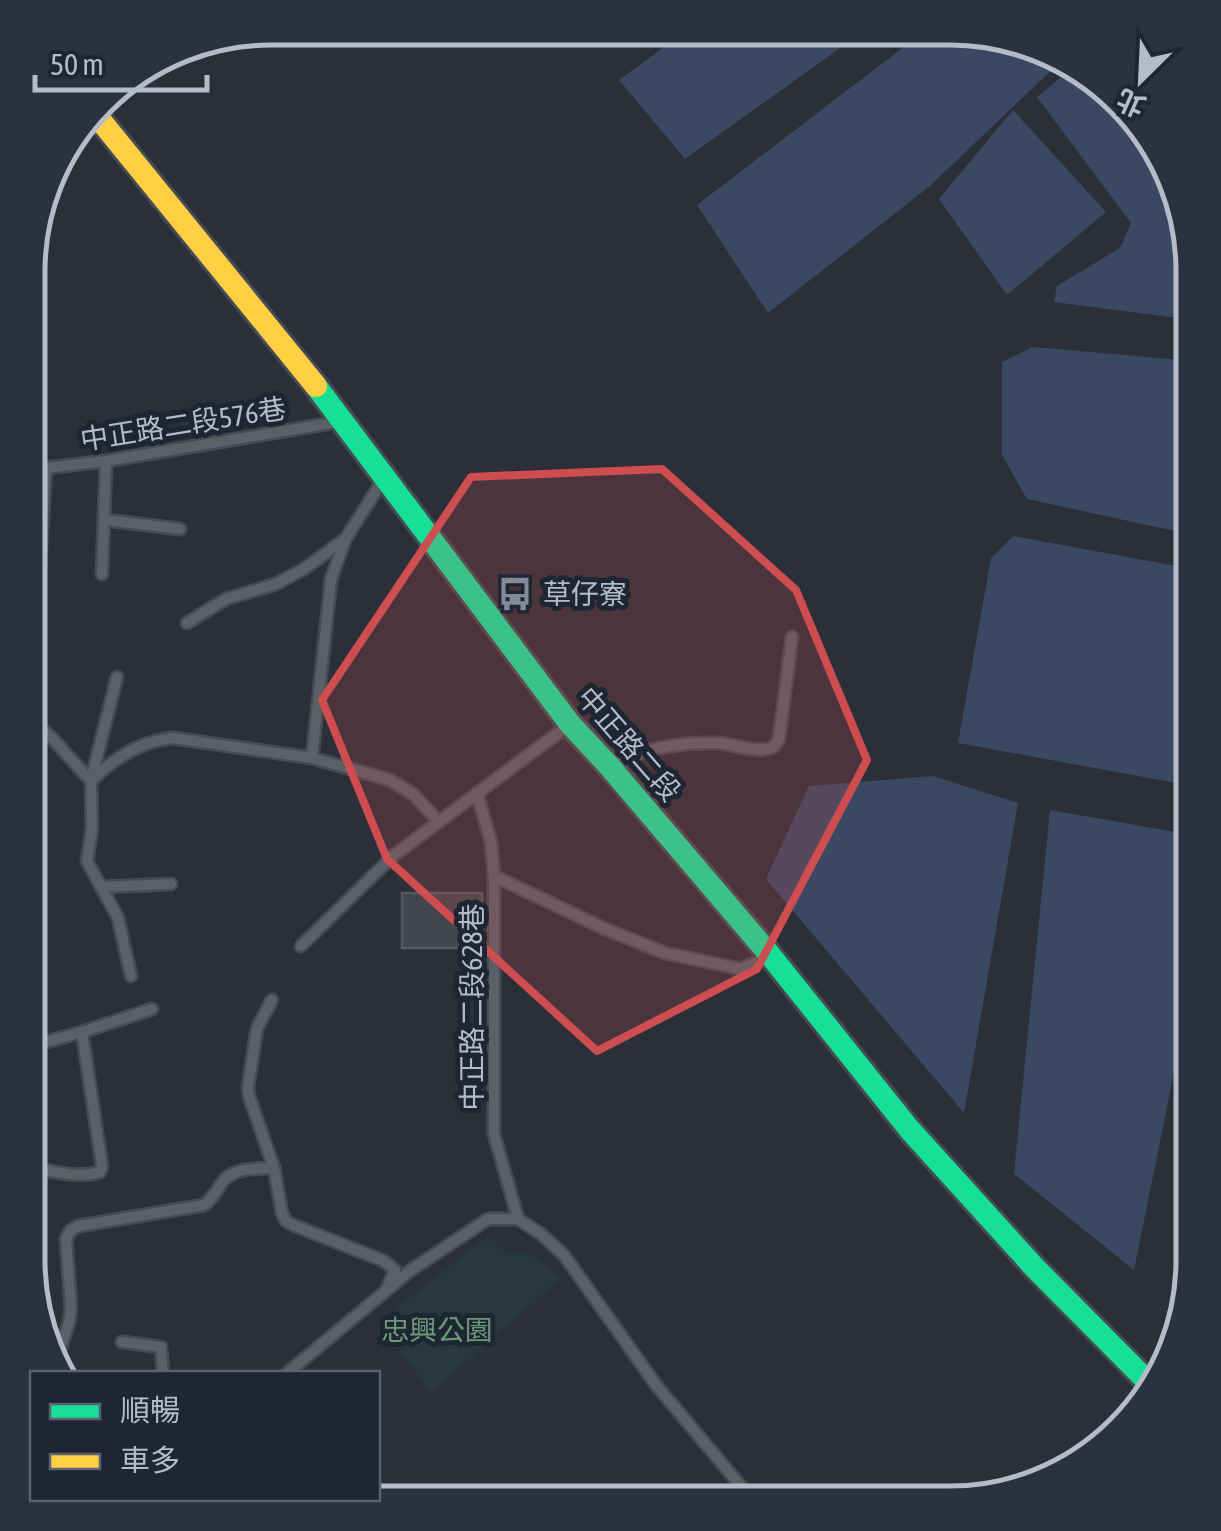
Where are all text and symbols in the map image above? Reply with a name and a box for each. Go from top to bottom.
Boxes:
scale bar [35,30,208,92]
north arrow [1091,30,1191,130]
text: 50 m [50,47,104,81]
text: 北 [1112,83,1150,123]
street label: 中正路二段576巷 [78,392,288,456]
bus stop icon: 草仔寮 [496,575,534,613]
place label: 草仔寮 [543,578,627,610]
street label: 中正路二段 [571,681,687,807]
street label: 中正路二段628巷 [456,903,488,1111]
park label: 忠興公園 [381,1314,493,1346]
legend [30,1371,380,1501]
text: 順暢 [120,1393,180,1427]
text: 車多 [120,1443,180,1477]

